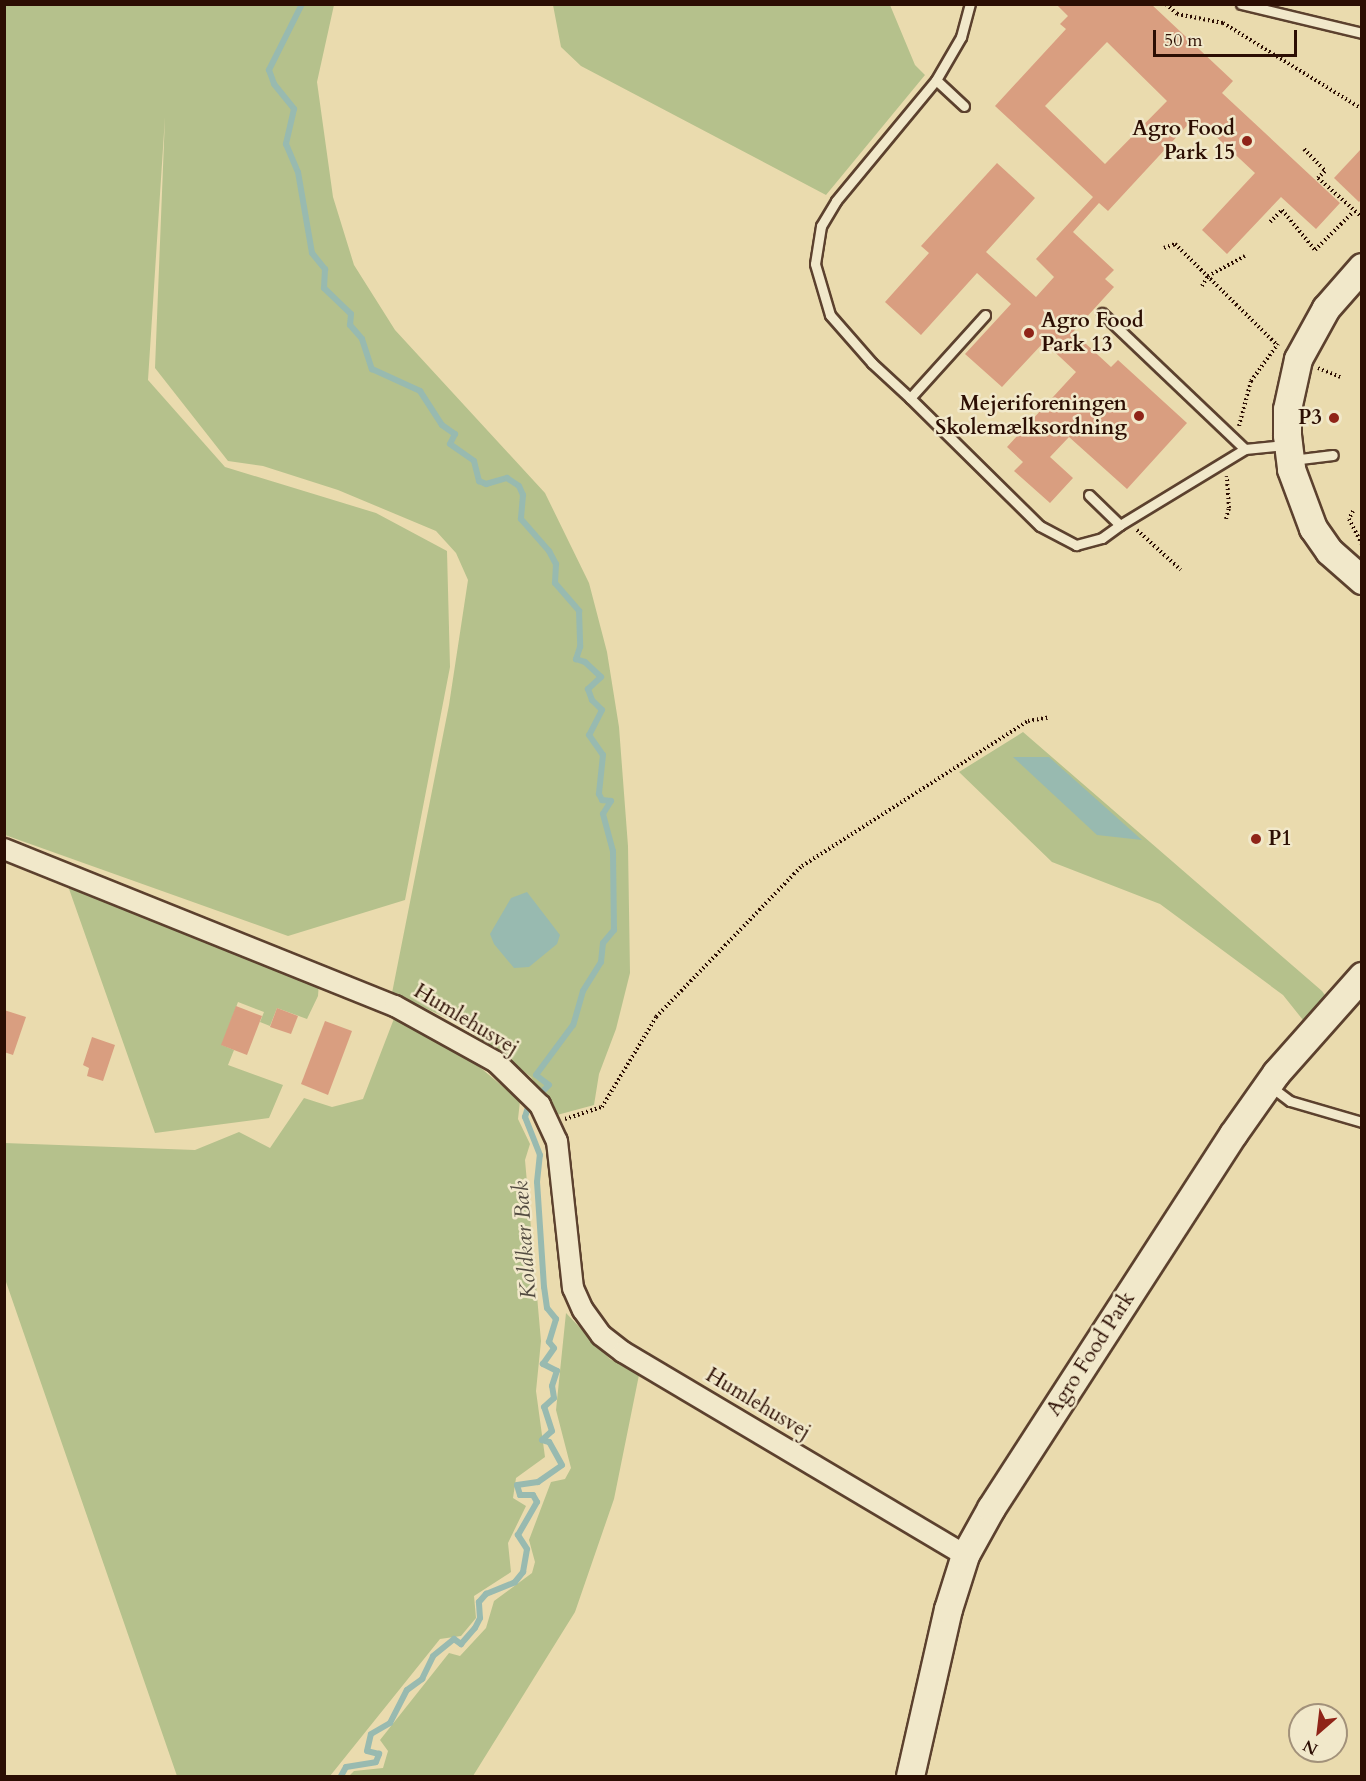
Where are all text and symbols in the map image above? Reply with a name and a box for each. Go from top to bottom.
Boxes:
scale bar [1156,18,1300,56]
text: 50 m [1164,28,1203,53]
place label: Agro Food Park 15 [1132,116,1235,166]
marker: Agro Food Park 15 [1240,134,1254,148]
place label: Agro Food Park 13 [1041,308,1144,358]
marker: Agro Food Park 13 [1022,326,1036,340]
place label: Mejeriforeningen Skolemælksordning [935,391,1127,441]
place label: P3 [1298,405,1322,431]
marker: Mejeriforeningen Skolemælksordning [1132,409,1146,423]
marker: P3 [1327,411,1341,425]
place label: P1 [1268,826,1292,852]
marker: P1 [1249,832,1263,846]
street label: Humlehusvej [409,979,523,1061]
water label: Koldkær Bæk [508,1180,542,1300]
street label: Agro Food Park [1041,1287,1141,1421]
street label: Humlehusvej [701,1363,815,1445]
north arrow [1288,1703,1348,1763]
text: N [1299,1734,1322,1760]

